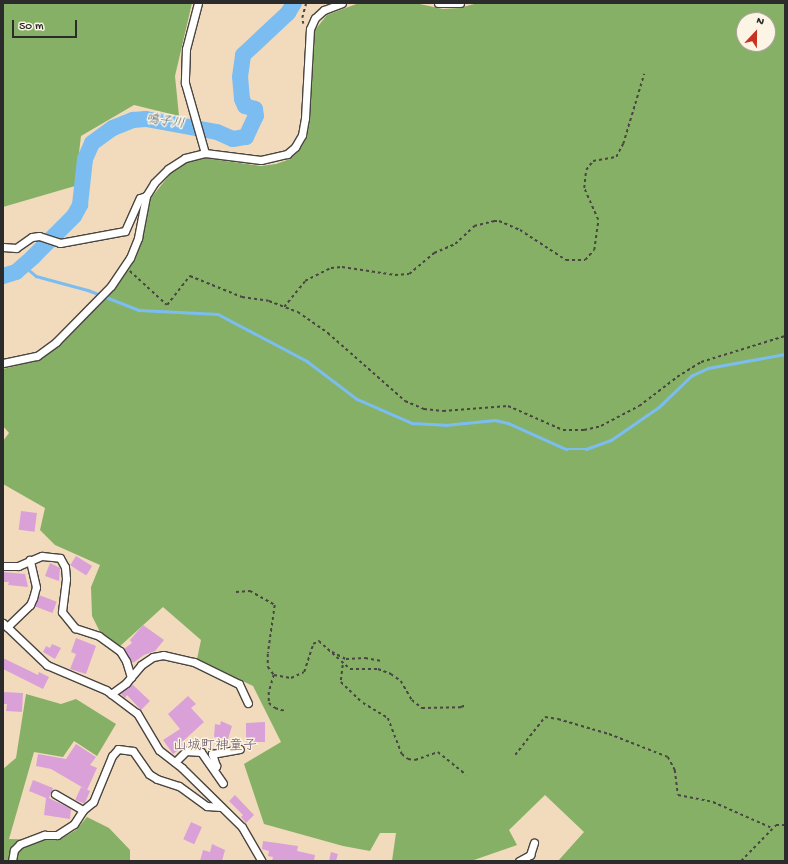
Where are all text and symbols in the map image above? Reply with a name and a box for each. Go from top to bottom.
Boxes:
scale bar [14,12,79,38]
north arrow [736,12,776,52]
text: N [755,15,766,29]
text: 50 m [19,20,44,34]
water label: 鳴子川 [145,113,185,133]
district label: 山城町神童子 [173,739,257,755]

